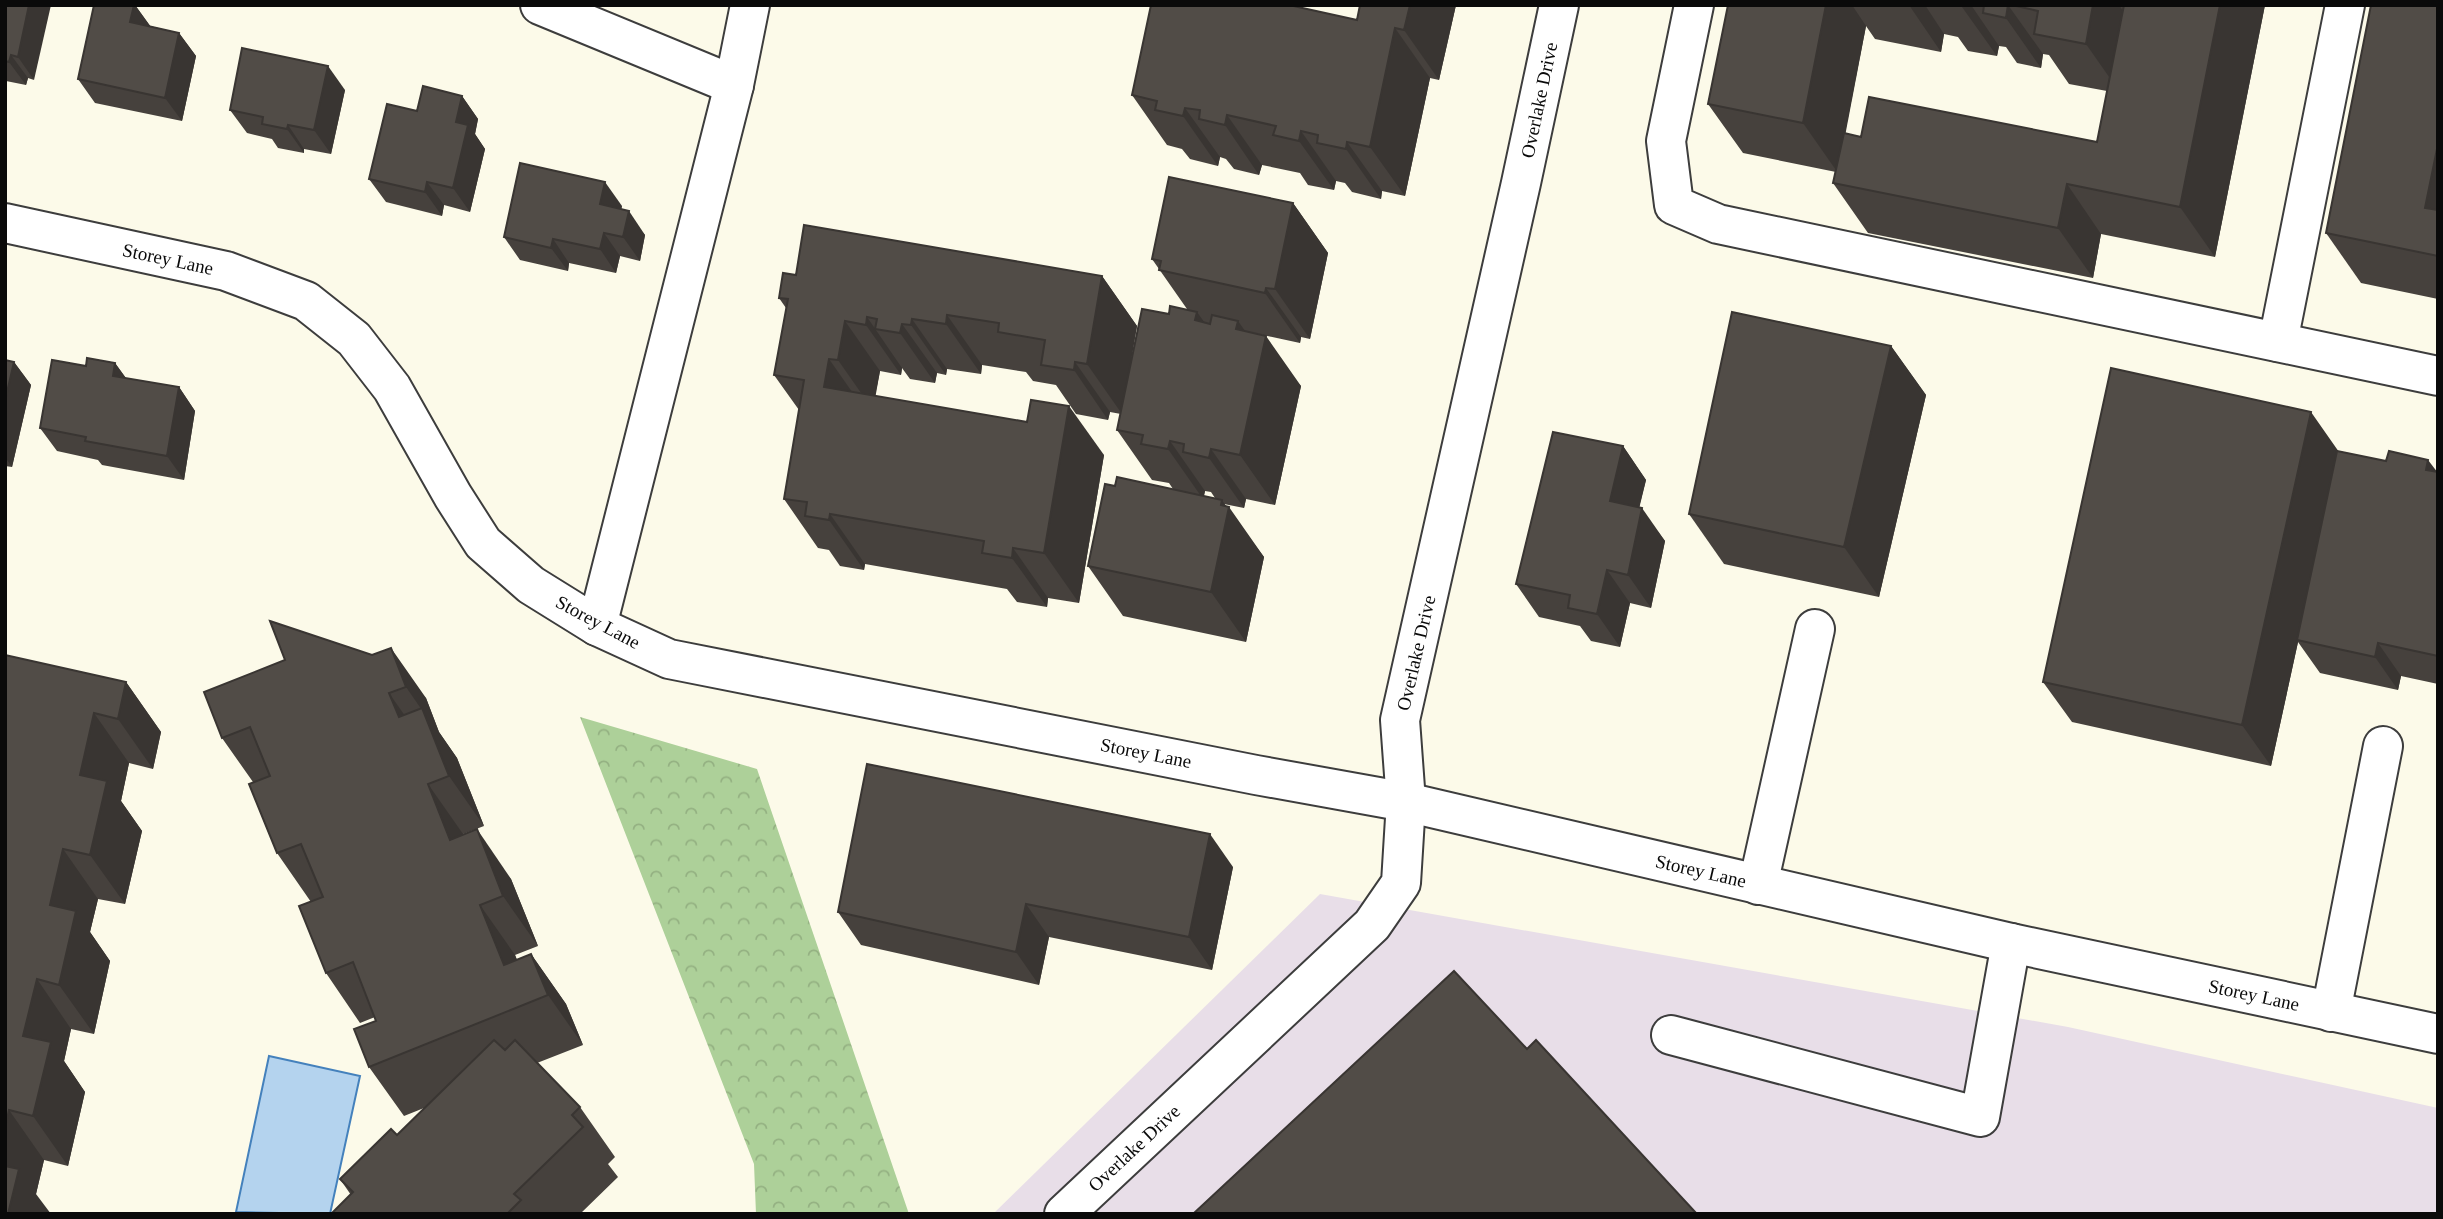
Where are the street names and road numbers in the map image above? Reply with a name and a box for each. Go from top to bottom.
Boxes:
street label: Overlake Drive [1517,40,1561,160]
street label: Storey Lane [121,239,215,279]
street label: Storey Lane [552,591,644,653]
street label: Overlake Drive [1393,593,1439,713]
street label: Storey Lane [1099,734,1193,772]
street label: Storey Lane [1654,850,1748,892]
street label: Storey Lane [2207,975,2301,1015]
street label: Overlake Drive [1084,1100,1184,1196]

